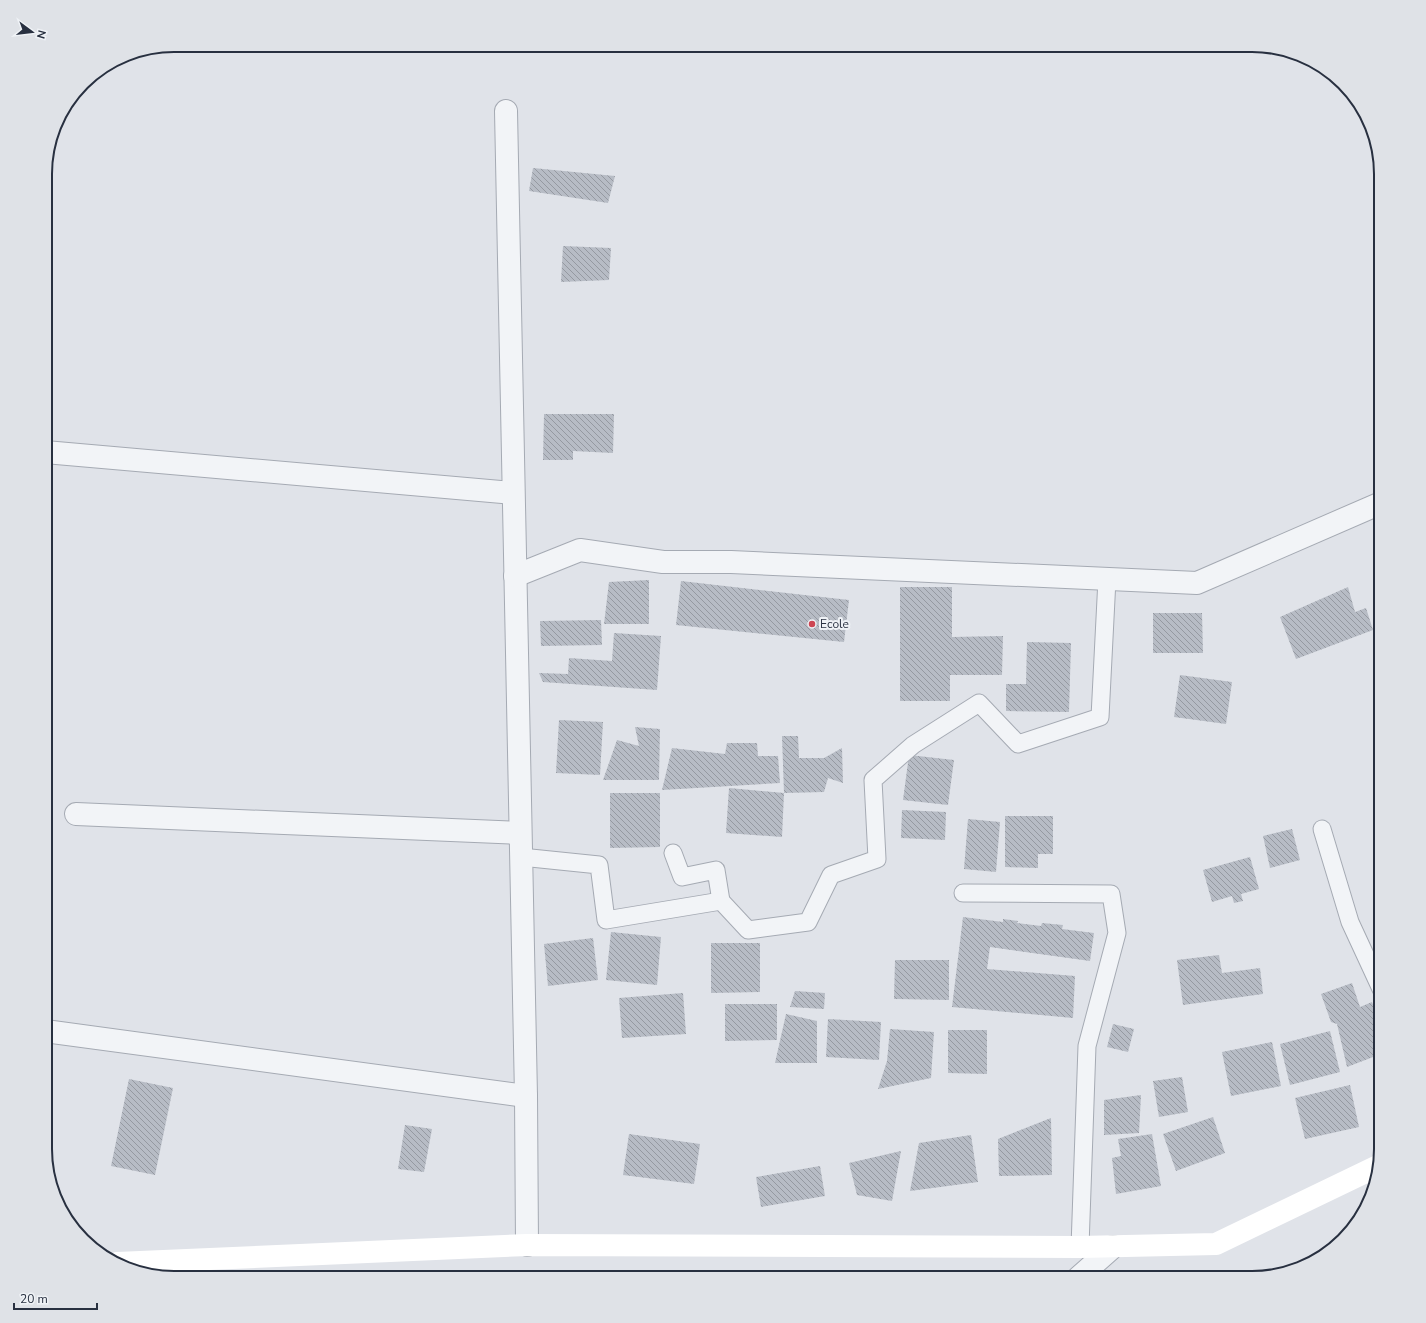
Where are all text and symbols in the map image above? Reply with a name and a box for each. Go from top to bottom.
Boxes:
north arrow [12,12,52,52]
text: N [33,29,49,40]
place label: Ecole [820,616,849,632]
marker: Ecole [807,619,817,629]
scale bar [14,1285,97,1311]
text: 20 m [20,1291,48,1307]

